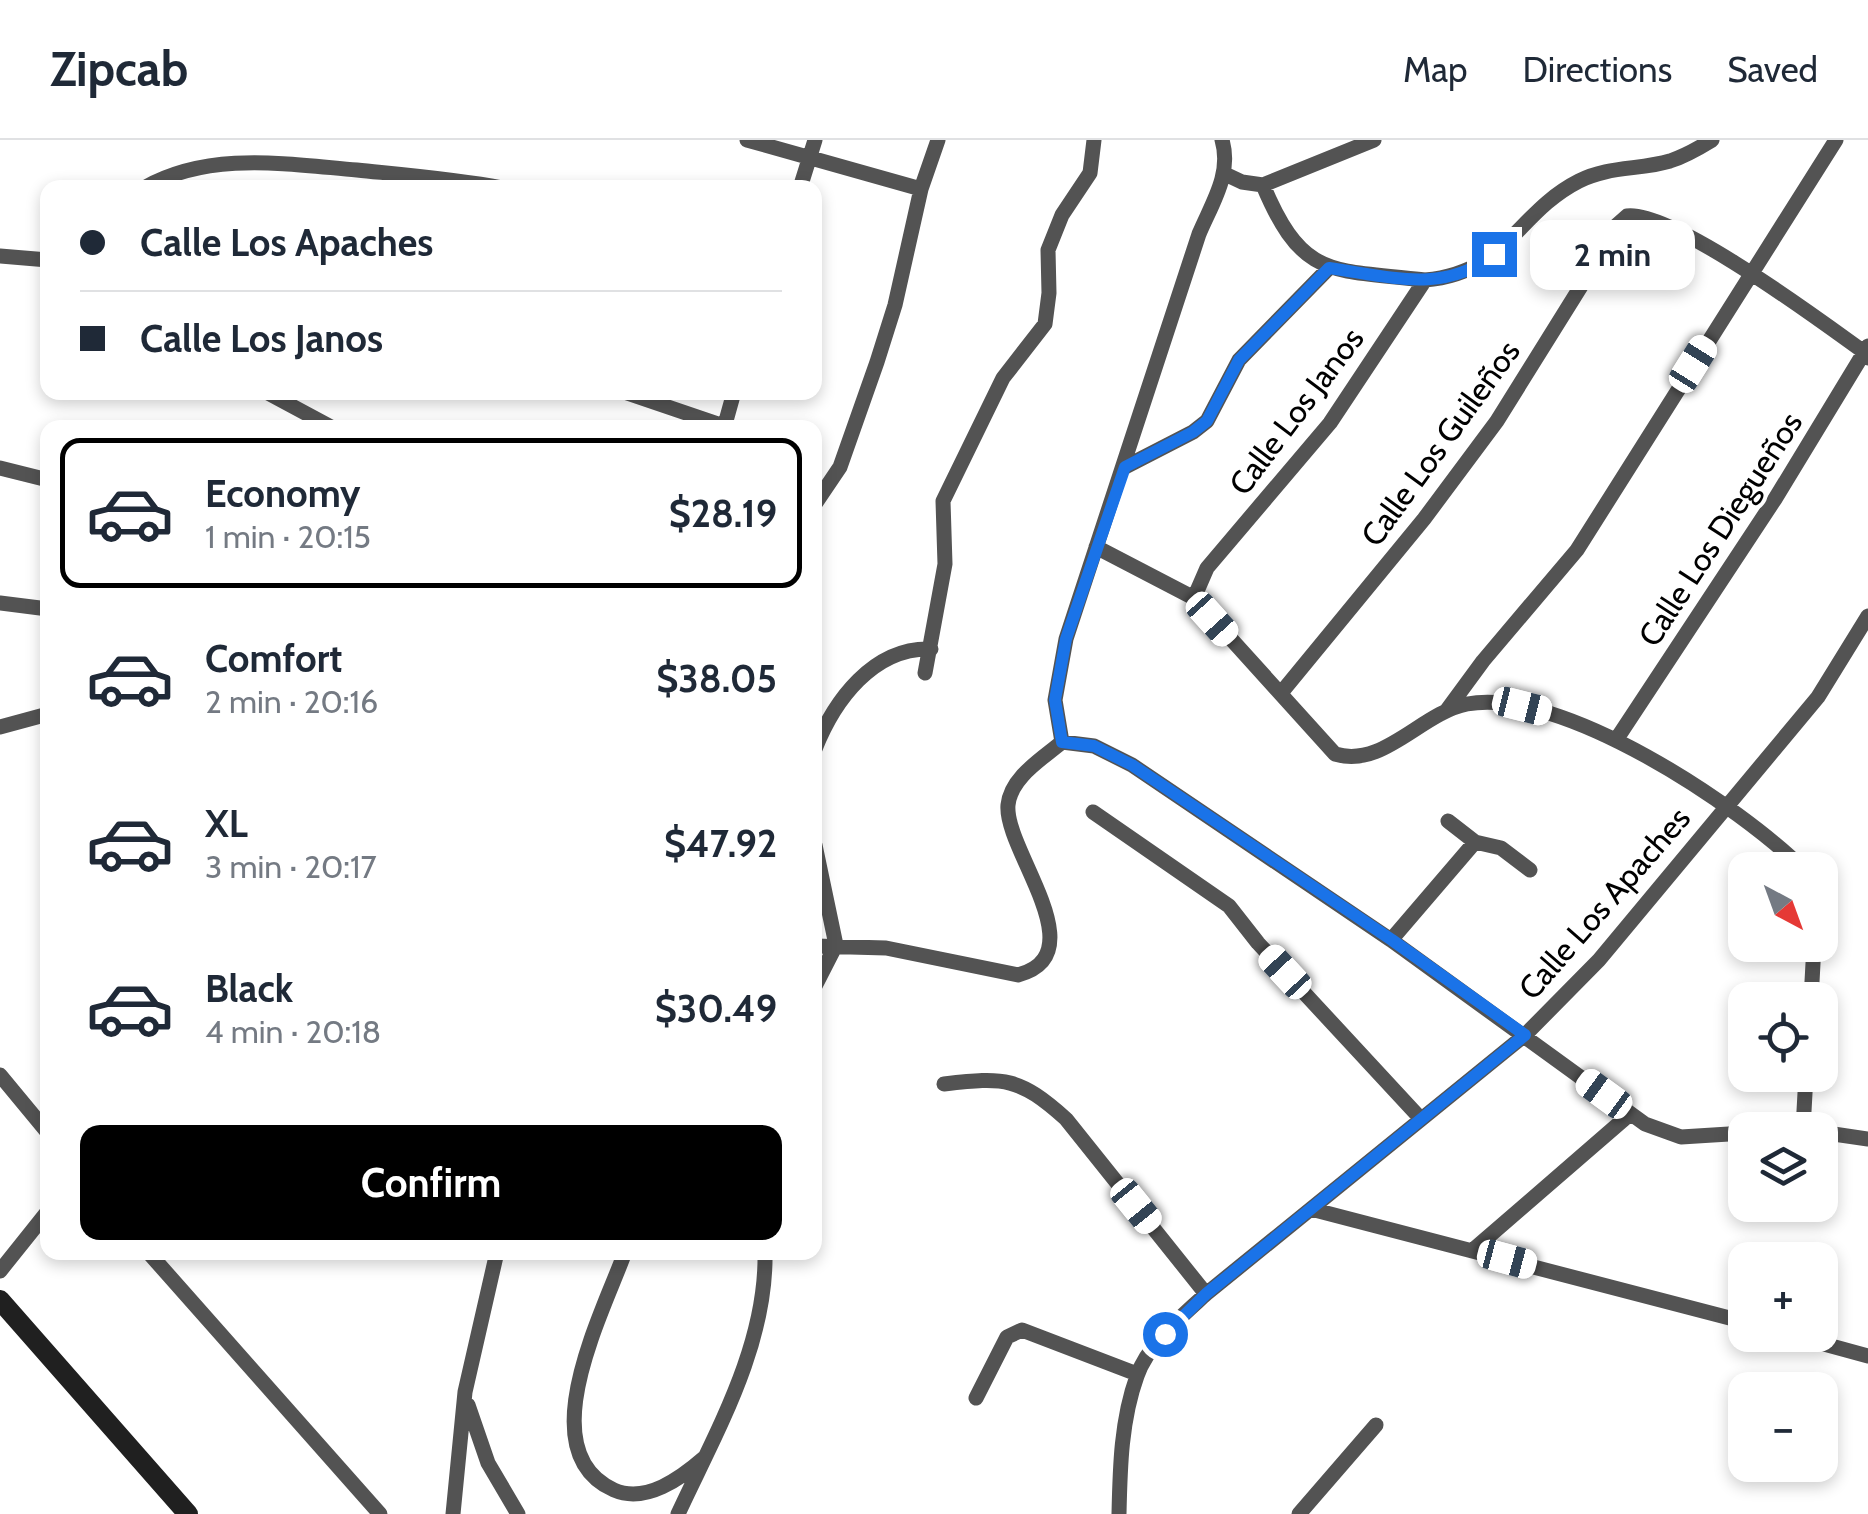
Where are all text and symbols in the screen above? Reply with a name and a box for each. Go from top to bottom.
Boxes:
text: Zipcab [50,40,188,98]
text: Map [1403,48,1468,91]
text: Directions [1523,48,1672,91]
text: Saved [1727,48,1818,91]
text: Calle Los Apaches [140,219,433,266]
callout: 2 min [1529,219,1694,289]
route end [1472,232,1517,277]
text: 2 min [1574,235,1651,274]
text: Calle Los Janos [140,315,383,362]
street label: Calle Los Janos [1220,320,1372,502]
car [1664,331,1722,397]
street label: Calle Los Guileños [1352,333,1528,553]
street label: Calle Los Diegueños [1630,405,1810,653]
icon: car [85,468,175,558]
text: Economy [205,470,360,517]
text: $28.19 [669,490,777,537]
text: 1 min · 20:15 [205,517,371,556]
car [1181,587,1243,651]
icon: car [85,633,175,723]
text: Comfort [205,635,342,682]
text: $38.05 [656,655,777,702]
text: 2 min · 20:16 [205,682,378,721]
car [1489,684,1555,728]
icon: car [85,798,175,888]
street label: Calle Los Apaches [1510,799,1698,1007]
text: XL [205,800,248,847]
text: $47.92 [664,820,777,867]
text: 3 min · 20:17 [205,847,377,886]
north arrow [1728,852,1838,962]
map controls [1728,852,1838,1482]
car [1254,940,1316,1004]
icon: car [85,963,175,1053]
text: Black [205,965,293,1012]
button: locate [1728,982,1838,1092]
text: $30.49 [655,985,777,1032]
text: 4 min · 20:18 [205,1012,381,1051]
car [1571,1064,1637,1124]
button: layers [1728,1112,1838,1222]
button: Confirm [80,1125,782,1240]
car [1105,1173,1167,1239]
car [1474,1237,1540,1281]
button: + [1728,1242,1838,1352]
route start [1143,1312,1188,1357]
button: − [1728,1372,1838,1482]

